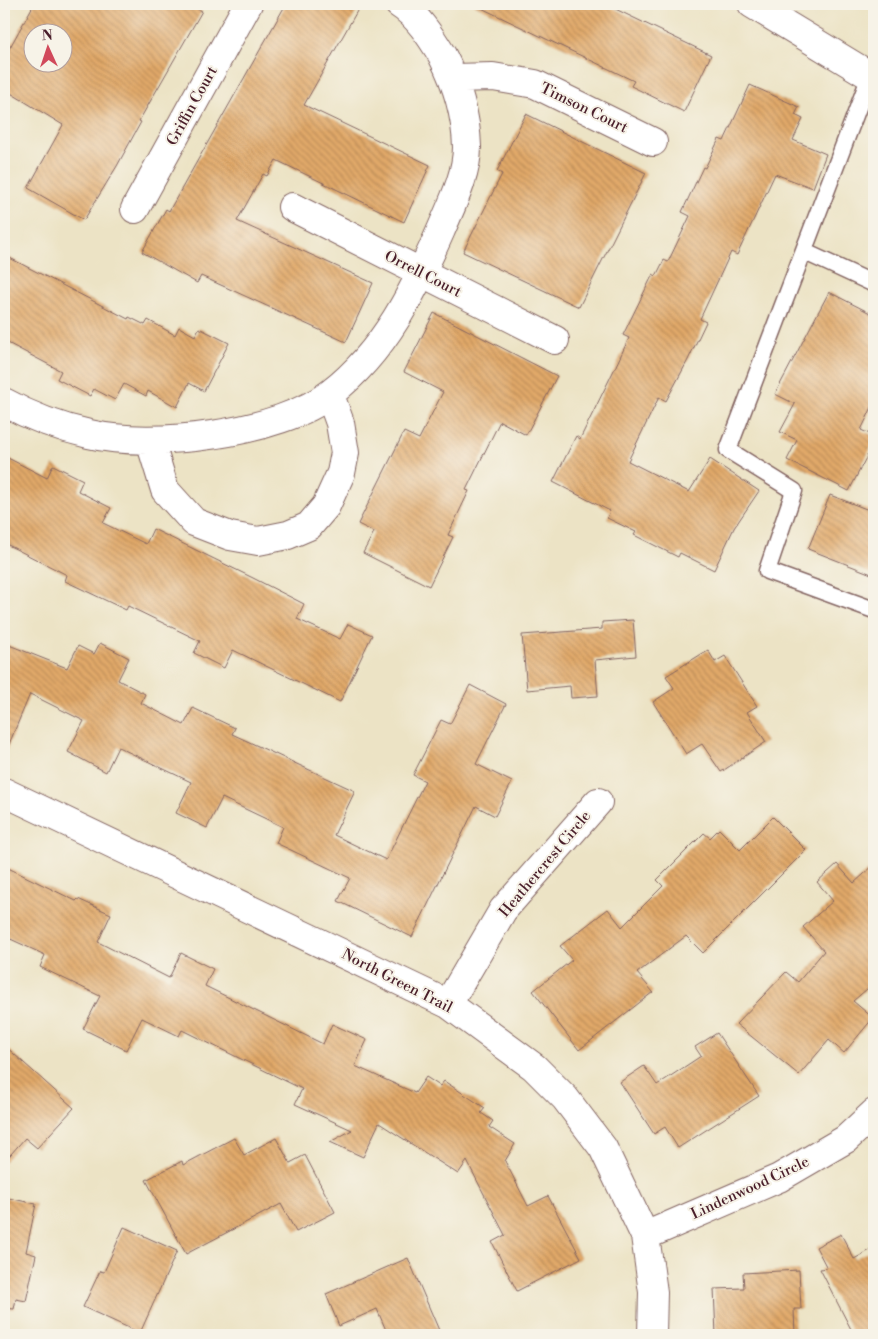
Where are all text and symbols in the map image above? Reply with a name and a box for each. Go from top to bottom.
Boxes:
north arrow [22,22,72,72]
text: N [41,27,53,45]
street label: Griffin Court [162,62,222,149]
street label: Timson Court [537,79,632,138]
street label: Orrell Court [381,246,465,302]
street label: Heathercrest Circle [495,807,595,921]
street label: North Green Trail [338,945,456,1017]
street label: Lindenwood Circle [688,1152,812,1224]

